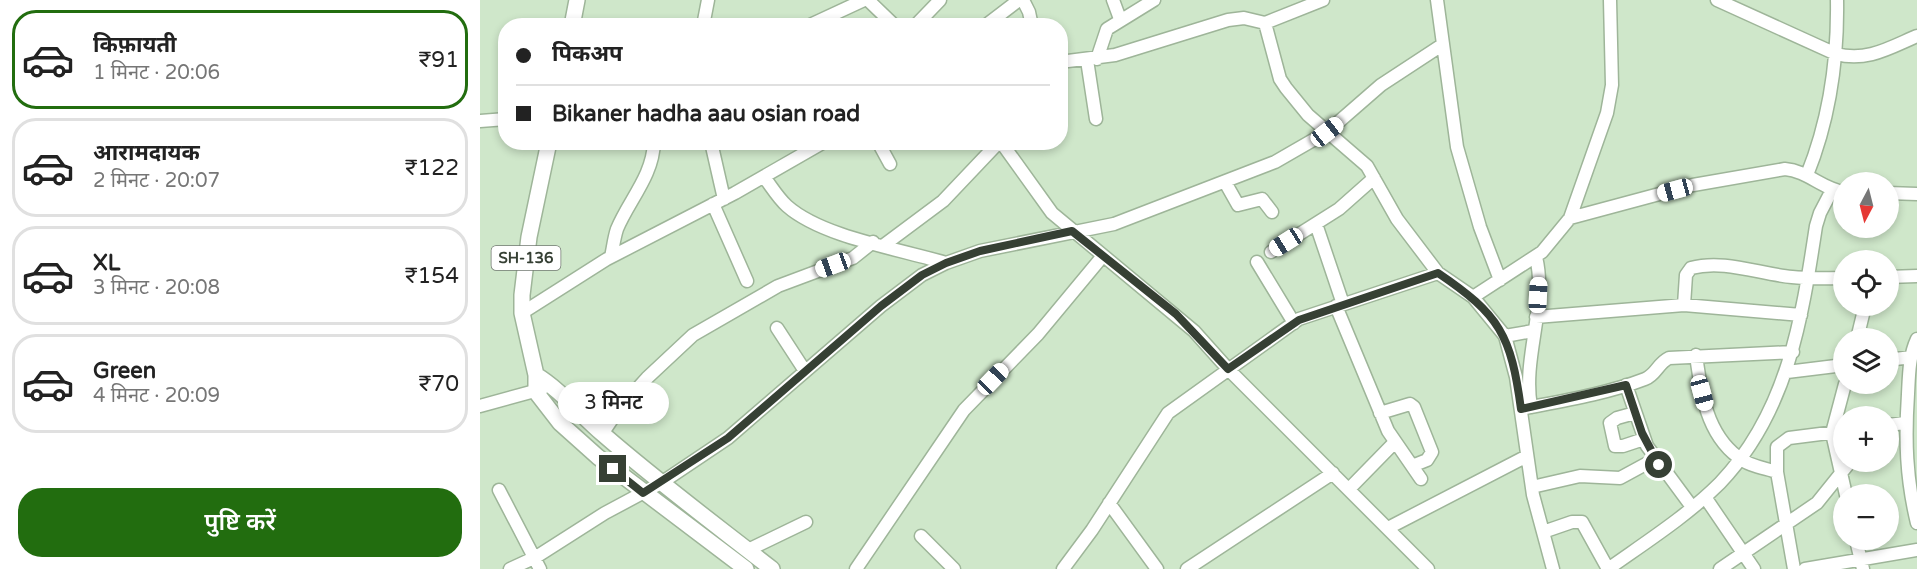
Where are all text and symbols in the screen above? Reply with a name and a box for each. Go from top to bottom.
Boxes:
text: किफ़ायती [93,32,177,58]
icon: car [21,33,75,87]
text: पिकअप [552,41,623,67]
text: ₹91 [418,47,459,73]
text: 1 मिनट · 20:06 [93,61,220,85]
text: Bikaner hadha aau osian road [552,101,860,127]
car [1307,114,1347,150]
text: आरामदायक [93,140,200,166]
icon: car [21,141,75,195]
text: ₹122 [405,155,459,181]
text: 2 मिनट · 20:07 [93,169,220,193]
north arrow [1833,172,1899,238]
map controls [1833,172,1899,550]
car [1655,177,1695,203]
car [1266,225,1306,259]
road number: SH-136 [492,246,560,270]
icon: car [21,249,75,303]
text: XL [93,250,120,276]
car [813,250,853,280]
button: locate [1833,250,1899,316]
text: ₹154 [405,263,459,289]
text: 3 मिनट · 20:08 [93,276,220,300]
car [1528,277,1548,313]
button: layers [1833,328,1899,394]
icon: car [21,357,75,411]
text: Green [93,358,156,384]
car [974,360,1012,398]
text: ₹70 [418,371,459,397]
car [1689,373,1715,413]
callout: 3 मिनट [558,382,668,424]
text: 4 मिनट · 20:09 [93,384,220,408]
text: 3 मिनट [584,391,643,415]
button: + [1833,406,1899,472]
route start [1645,451,1672,478]
route end [599,455,626,482]
button: − [1833,484,1899,550]
button: पुष्टि करें [18,488,462,557]

